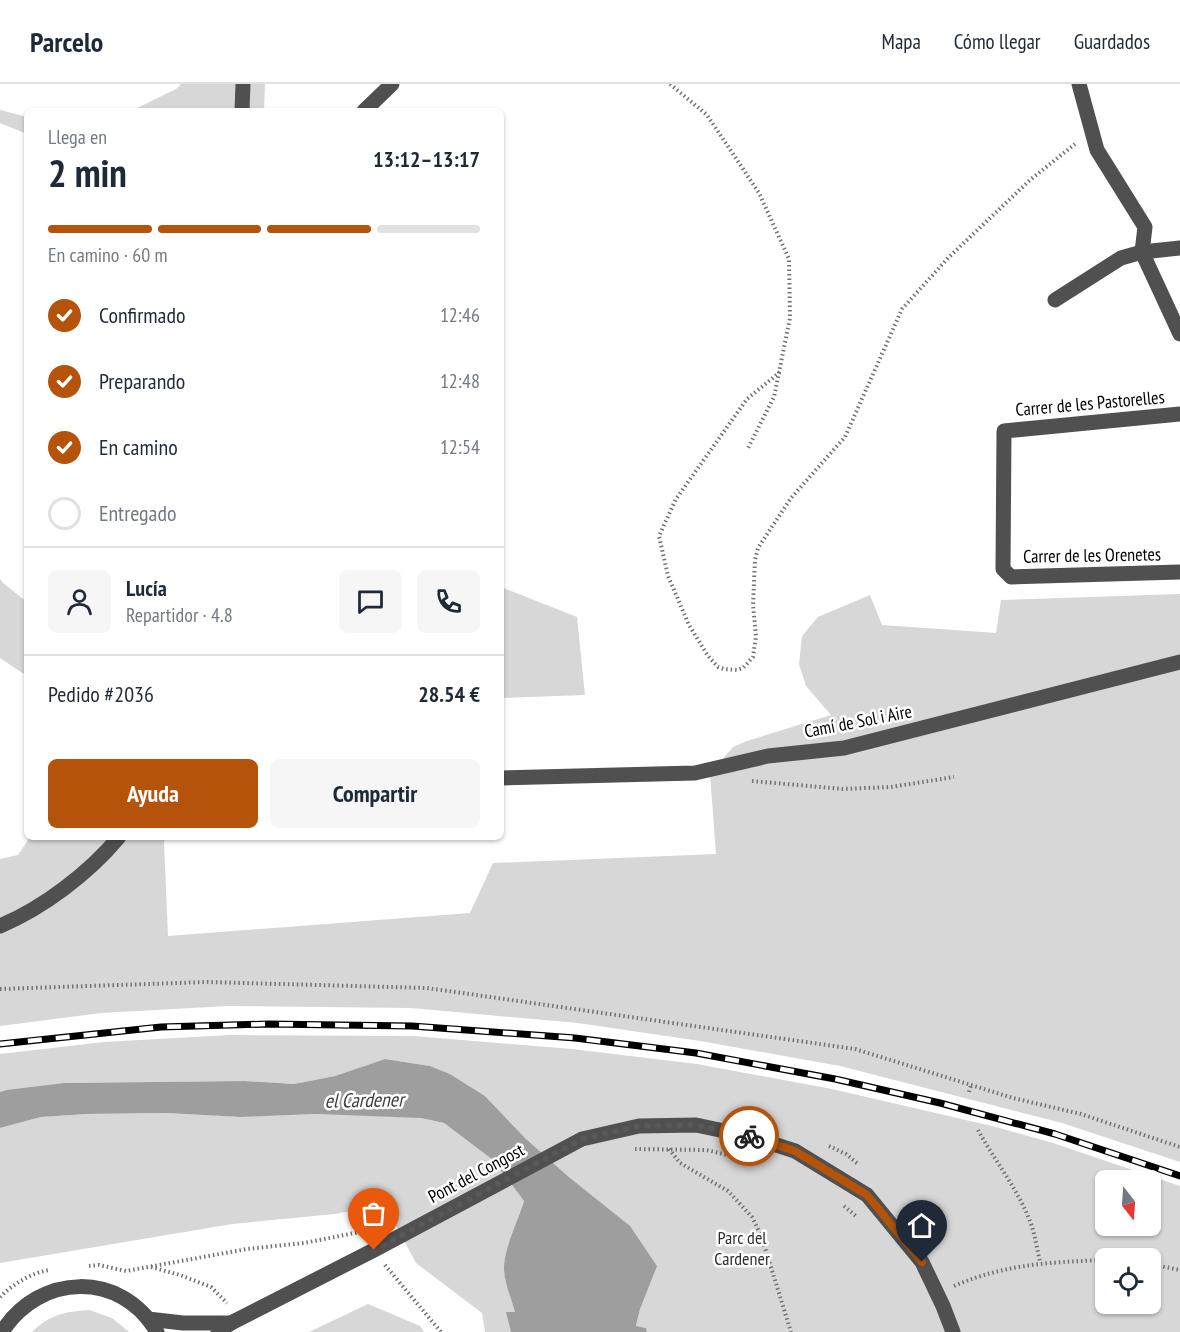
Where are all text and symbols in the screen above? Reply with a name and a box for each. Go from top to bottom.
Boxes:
text: Parcelo [30,23,103,60]
text: Mapa [882,28,921,55]
text: Cómo llegar [954,28,1041,55]
text: Guardados [1074,28,1150,55]
text: Llega en [48,124,107,150]
text: 13:12–13:17 [373,145,480,173]
text: 2 min [48,147,127,198]
text: En camino · 60 m [48,242,168,268]
icon: check [48,299,81,332]
text: Confirmado [99,301,185,329]
text: 12:46 [440,302,480,328]
icon: check [48,365,81,398]
text: Preparando [99,367,185,395]
text: 12:48 [440,368,480,394]
street label: Carrer de les Pastorelles [1014,385,1166,421]
icon: check [48,431,81,464]
text: En camino [99,433,178,461]
text: 12:54 [440,434,480,460]
text: Entregado [99,499,176,527]
street label: Carrer de les Orenetes [1023,542,1161,568]
button: person [48,570,111,633]
button: chat [339,570,402,633]
button: phone [417,570,480,633]
text: Lucía [126,574,167,602]
text: Repartidor · 4.8 [126,602,233,628]
text: Pedido #2036 [48,680,154,708]
text: 28.54 € [418,680,480,708]
street label: Camí de Sol i Aire [802,699,914,743]
button: Ayuda [48,759,258,828]
button: Compartir [270,759,480,828]
water label: el Cardener [324,1086,406,1114]
courier [719,1106,779,1166]
icon: bike [733,1120,766,1153]
street label: Pont del Congost [424,1138,528,1208]
north arrow [1095,1170,1161,1236]
map controls [1095,1170,1161,1314]
pin [348,1188,399,1250]
icon: bag [357,1197,390,1230]
pin [896,1200,947,1262]
icon: home [905,1209,938,1242]
park label: Parc del Cardener [714,1226,770,1270]
button: locate [1095,1248,1161,1314]

